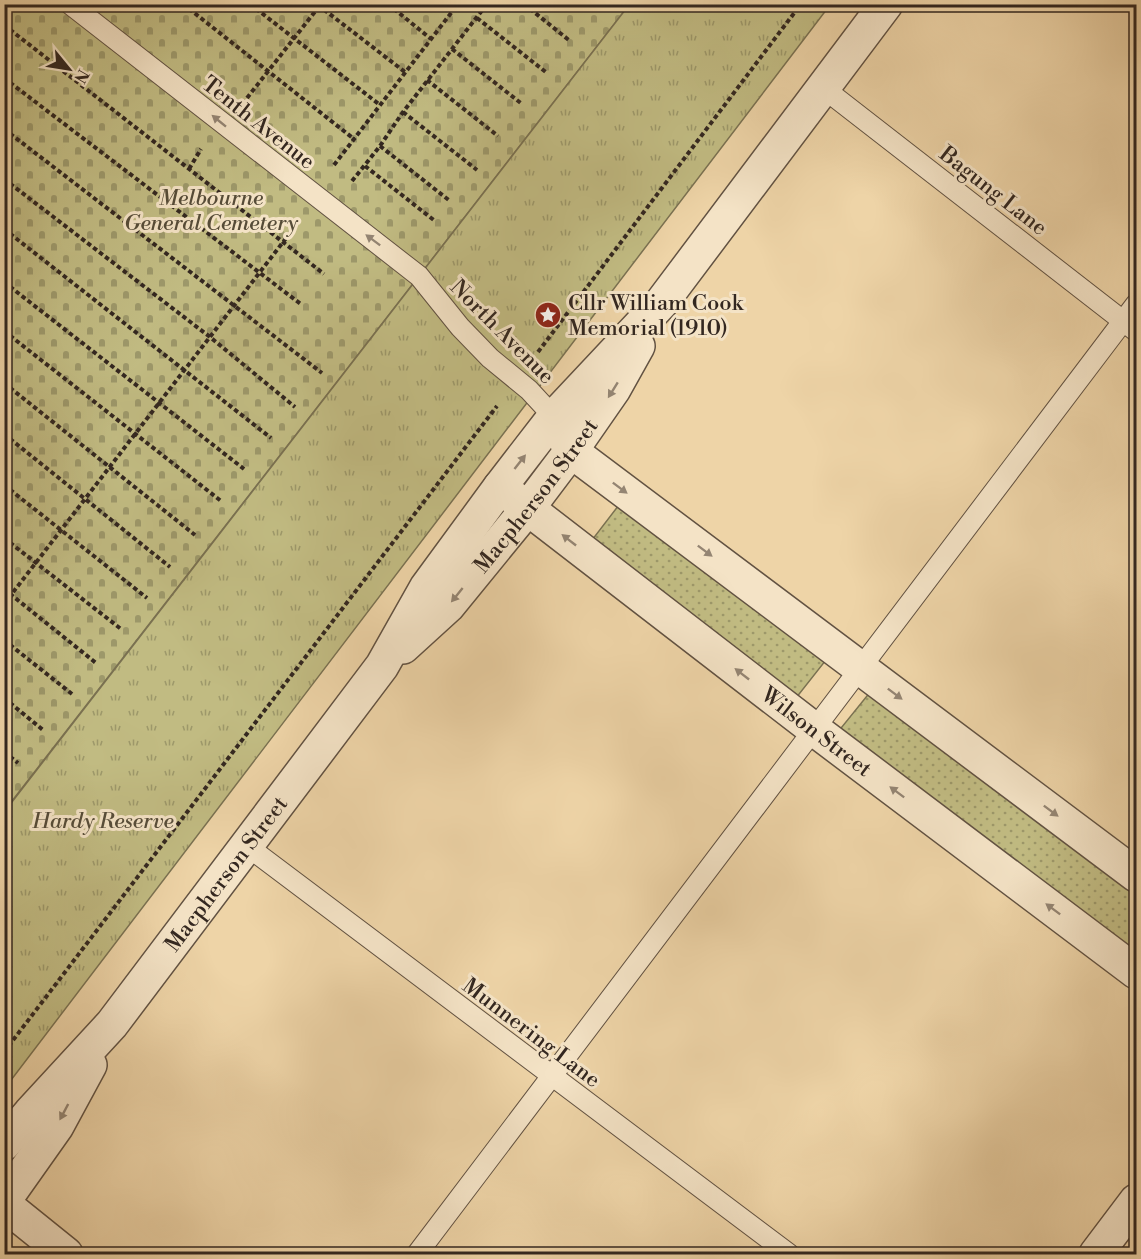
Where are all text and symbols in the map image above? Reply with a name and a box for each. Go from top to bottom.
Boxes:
north arrow [39,39,99,99]
text: N [69,66,93,87]
street label: Tenth Avenue [196,71,320,176]
one-way arrow [211,114,227,127]
street label: Bagung Lane [933,140,1052,242]
park label: Melbourne General Cemetery [124,185,298,237]
one-way arrow [366,234,382,246]
street label: North Avenue [444,274,560,390]
place label: Cllr William Cook Memorial (1910) [568,290,745,342]
place icon: Cllr William Cook Memorial (1910) [533,300,563,330]
one-way arrow [608,382,619,398]
street label: Macpherson Street [469,414,605,579]
one-way arrow [514,454,526,469]
one-way arrow [612,481,628,494]
one-way arrow [562,534,577,546]
one-way arrow [697,545,713,558]
one-way arrow [450,587,463,603]
one-way arrow [734,667,750,680]
street label: Wilson Street [754,681,877,783]
one-way arrow [887,687,902,699]
one-way arrow [890,786,905,798]
street label: Macpherson Street [159,791,294,957]
one-way arrow [1043,804,1058,816]
park label: Hardy Reserve [31,808,174,835]
one-way arrow [1045,903,1061,915]
street label: Munnering Lane [457,973,605,1094]
one-way arrow [59,1104,69,1121]

